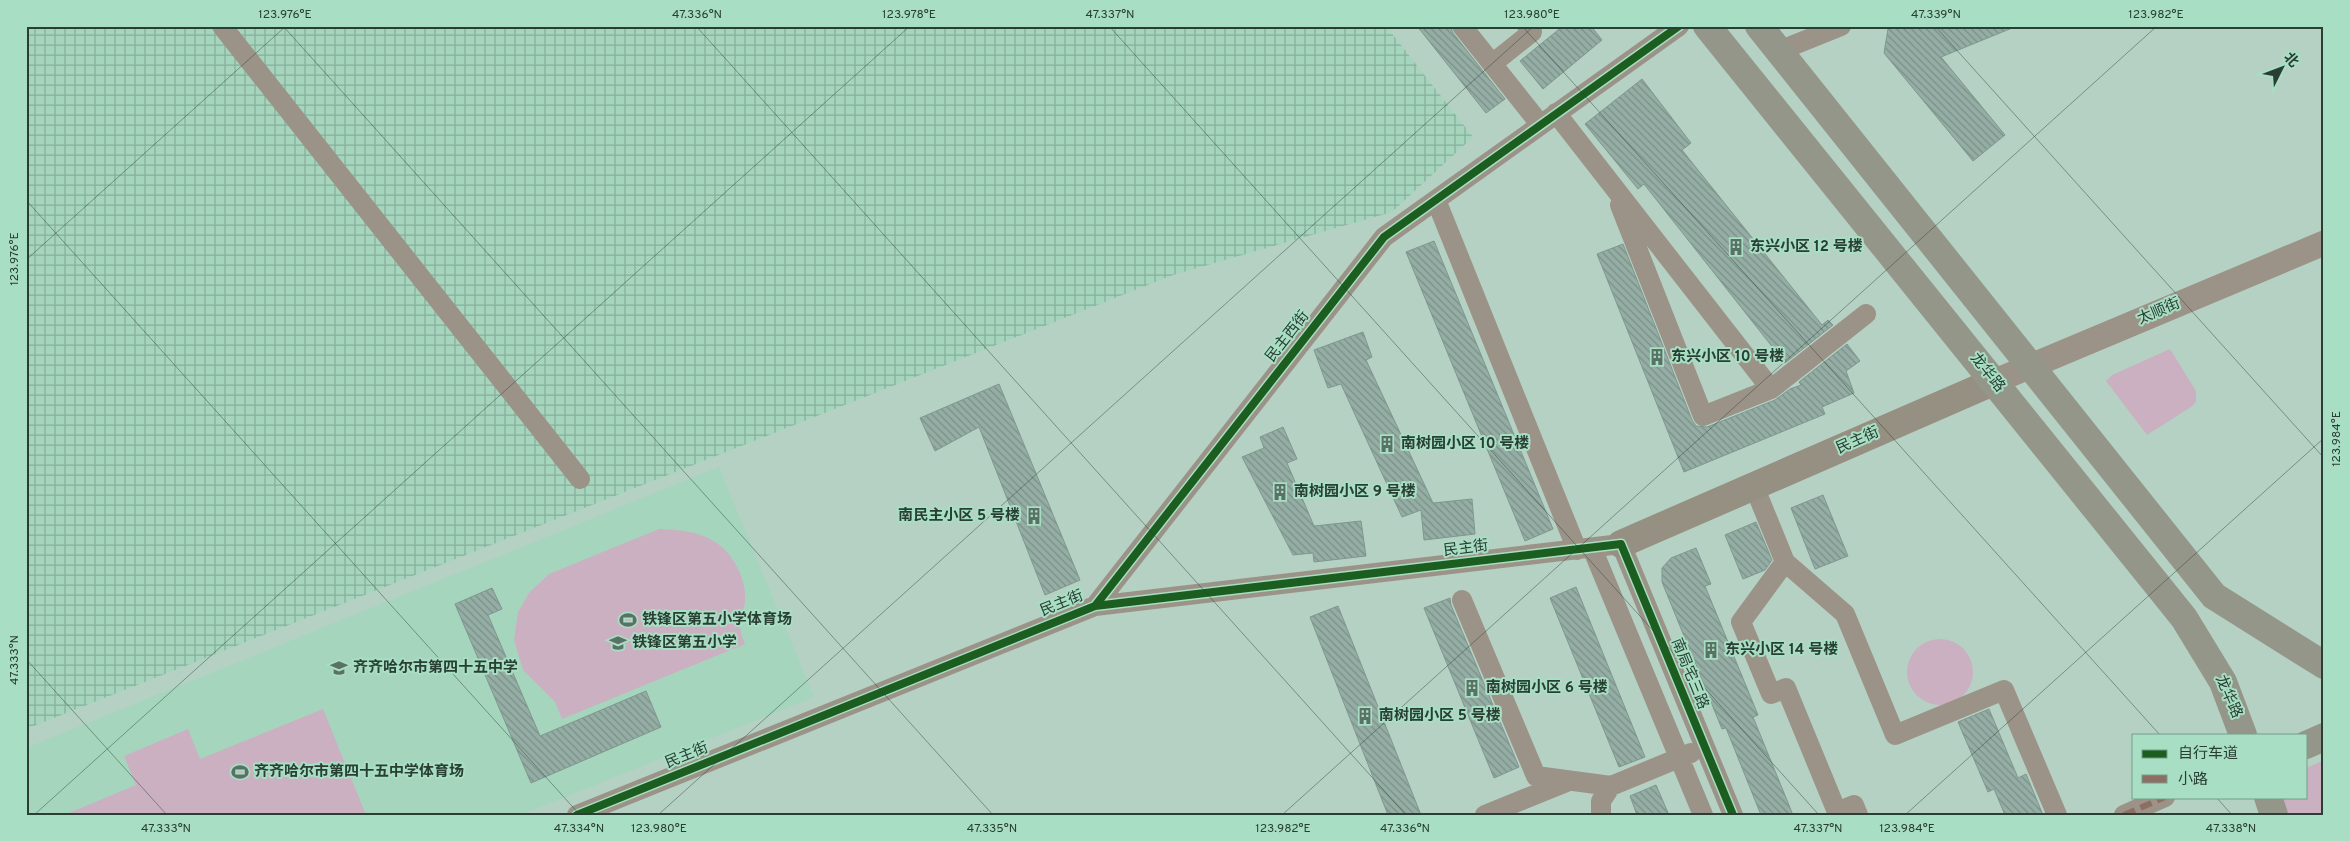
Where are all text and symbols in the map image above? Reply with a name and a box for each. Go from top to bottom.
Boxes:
text: 123.976°E [258,7,312,23]
text: 47.336°N [672,7,722,23]
text: 123.978°E [882,7,936,23]
text: 47.337°N [1085,7,1135,23]
text: 123.980°E [1504,7,1560,23]
text: 47.339°N [1911,7,1961,23]
text: 123.982°E [2128,7,2184,23]
north arrow [2258,42,2308,92]
text: 北 [2280,49,2302,71]
text: 123.976°E [7,232,23,286]
building icon: 东兴小区 12 号楼 [1726,237,1746,257]
place label: 东兴小区 12 号楼 [1750,238,1863,257]
street label: 太顺街 [2135,294,2183,330]
street label: 民主西街 [1262,308,1314,366]
building icon: 东兴小区 10 号楼 [1647,347,1667,367]
place label: 东兴小区 10 号楼 [1671,348,1784,367]
street label: 龙华路 [1965,349,2009,396]
text: 123.984°E [2329,411,2345,467]
street label: 民主街 [1834,423,1882,459]
building icon: 南树园小区 10 号楼 [1377,434,1397,454]
place label: 南树园小区 10 号楼 [1401,434,1529,454]
building icon: 南树园小区 9 号楼 [1270,482,1290,502]
place label: 南树园小区 9 号楼 [1294,482,1416,502]
building icon: 南民主小区 5 号楼 [1024,506,1044,526]
place label: 南民主小区 5 号楼 [898,507,1020,526]
street label: 民主街 [1443,537,1489,561]
street label: 民主街 [1038,587,1086,621]
sports icon: 铁锋区第五小学体育场 [618,610,638,630]
place label: 铁锋区第五小学体育场 [642,610,792,630]
school or university icon: 铁锋区第五小学 [608,633,628,653]
place label: 铁锋区第五小学 [632,633,737,653]
text: 47.333°N [7,635,23,685]
street label: 南局宅三路 [1666,636,1712,712]
building icon: 东兴小区 14 号楼 [1701,640,1721,660]
place label: 东兴小区 14 号楼 [1725,641,1838,660]
school or university icon: 齐齐哈尔市第四十五中学 [329,658,349,678]
place label: 齐齐哈尔市第四十五中学 [353,658,518,678]
street label: 龙华路 [2210,672,2247,721]
building icon: 南树园小区 6 号楼 [1462,678,1482,698]
place label: 南树园小区 6 号楼 [1486,678,1608,698]
building icon: 南树园小区 5 号楼 [1355,706,1375,726]
place label: 南树园小区 5 号楼 [1379,706,1501,726]
legend [2132,734,2308,798]
street label: 民主街 [663,739,711,773]
text: 自行车道 [2178,745,2238,764]
sports icon: 齐齐哈尔市第四十五中学体育场 [230,762,250,782]
place label: 齐齐哈尔市第四十五中学体育场 [254,762,464,782]
text: 小路 [2178,771,2208,790]
text: 47.333°N [141,821,191,837]
text: 47.334°N [554,821,604,837]
text: 123.980°E [631,821,687,837]
text: 47.335°N [967,821,1017,837]
text: 123.982°E [1255,821,1311,837]
text: 47.336°N [1380,821,1430,837]
text: 47.337°N [1793,821,1843,837]
text: 123.984°E [1879,821,1935,837]
text: 47.338°N [2206,821,2256,837]

